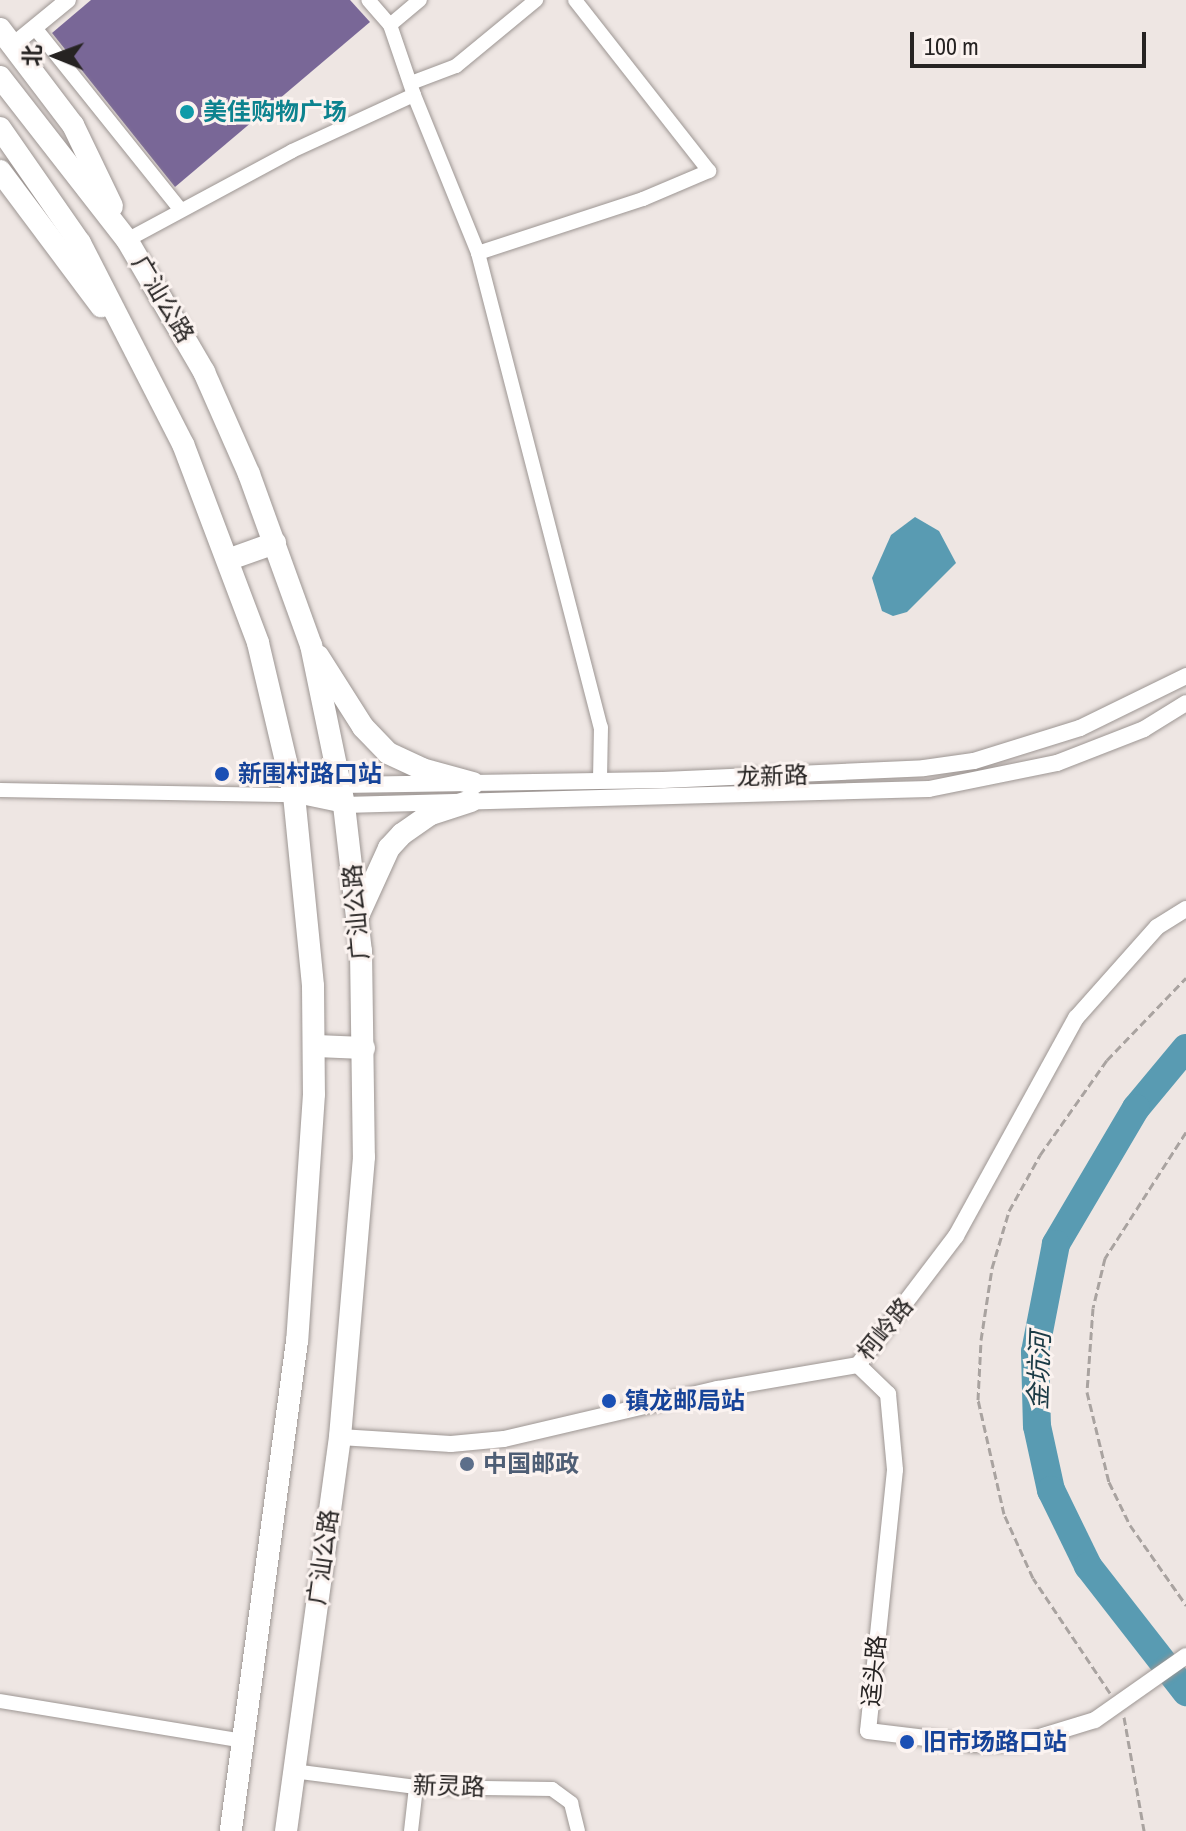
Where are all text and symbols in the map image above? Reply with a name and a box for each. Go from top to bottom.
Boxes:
north arrow [16,16,96,96]
scale bar [914,16,1150,66]
text: 100 m [924,30,979,62]
text: 北 [17,44,47,67]
place label: 美佳购物广场 [203,98,347,126]
marker: 美佳购物广场 [178,103,196,121]
street label: 广汕公路 [126,250,200,348]
place label: 新围村路口站 [238,760,382,788]
street label: 龙新路 [736,760,808,792]
marker: 新围村路口站 [213,765,231,783]
street label: 广汕公路 [337,863,375,961]
street label: 柯岭路 [851,1292,919,1366]
water label: 金坑河 [1022,1331,1056,1411]
place label: 镇龙邮局站 [625,1387,745,1415]
marker: 镇龙邮局站 [600,1392,618,1410]
place label: 中国邮政 [483,1450,579,1478]
marker: 中国邮政 [458,1455,476,1473]
street label: 广汕公路 [302,1507,344,1607]
street label: 迳头路 [857,1634,891,1708]
place label: 旧市场路口站 [923,1728,1067,1756]
marker: 旧市场路口站 [898,1733,916,1751]
street label: 新灵路 [413,1770,485,1802]

